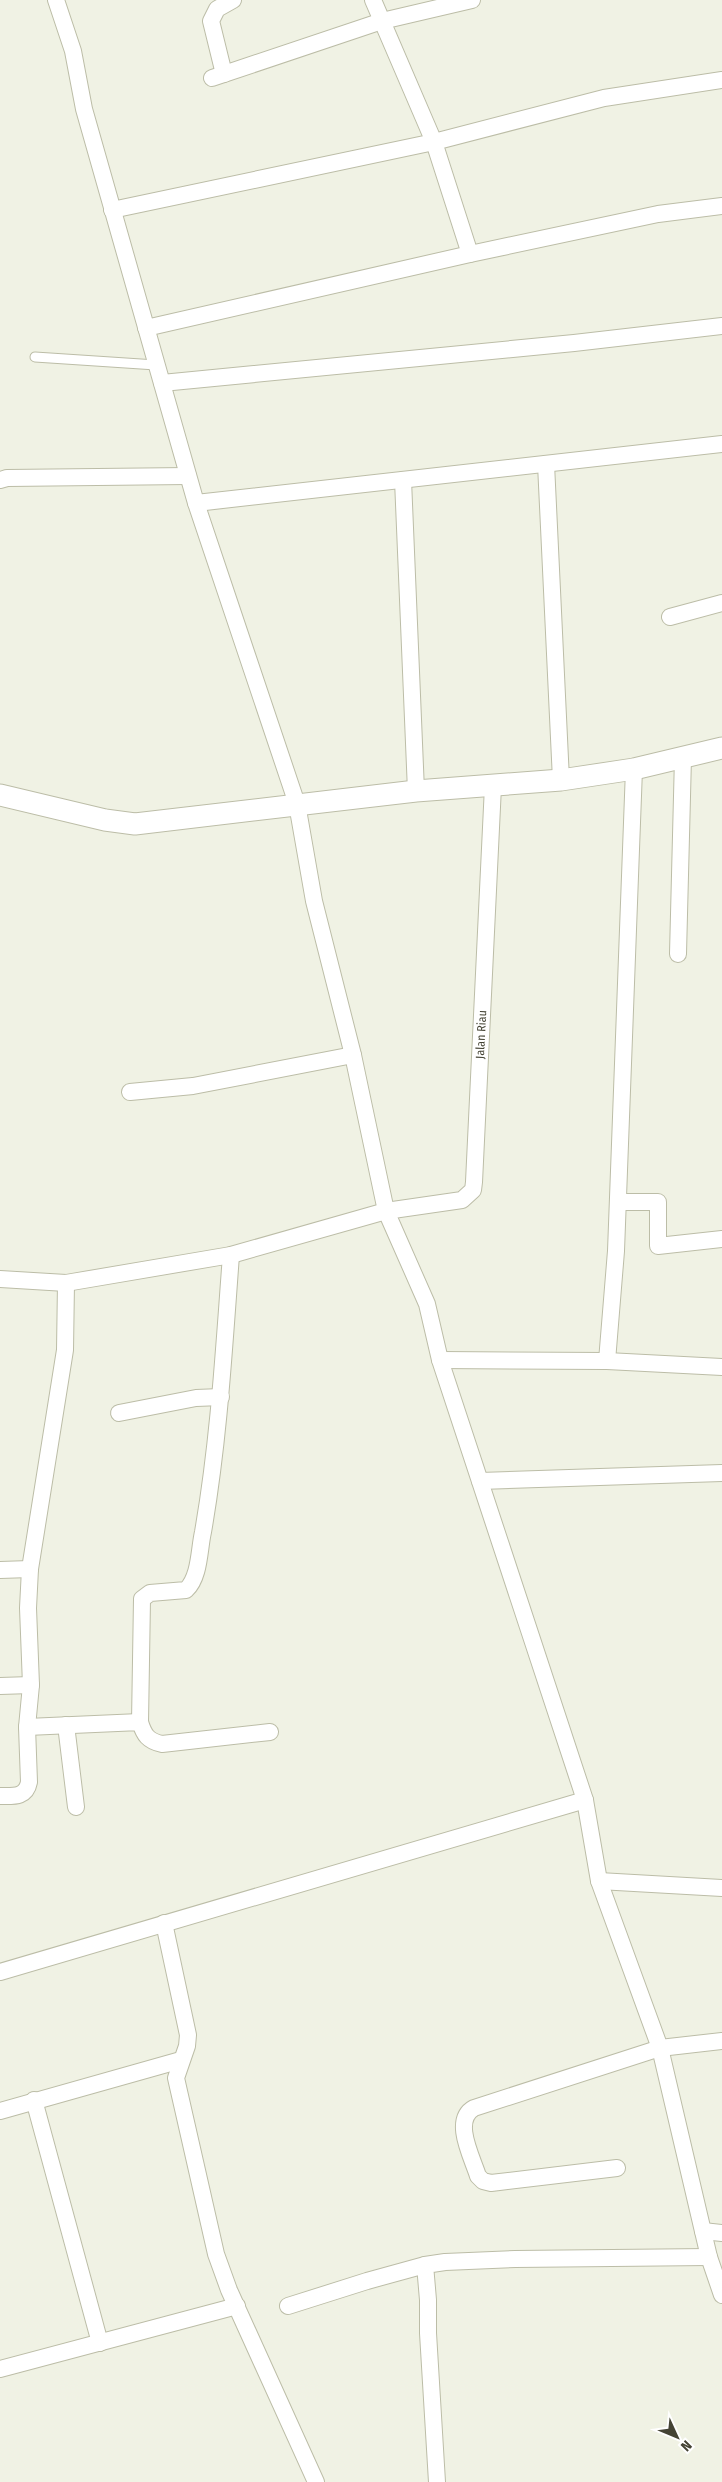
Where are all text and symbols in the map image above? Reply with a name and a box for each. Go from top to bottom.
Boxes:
street label: Jalan Riau [473,1010,489,1059]
north arrow [652,2412,702,2462]
text: N [677,2437,695,2455]

